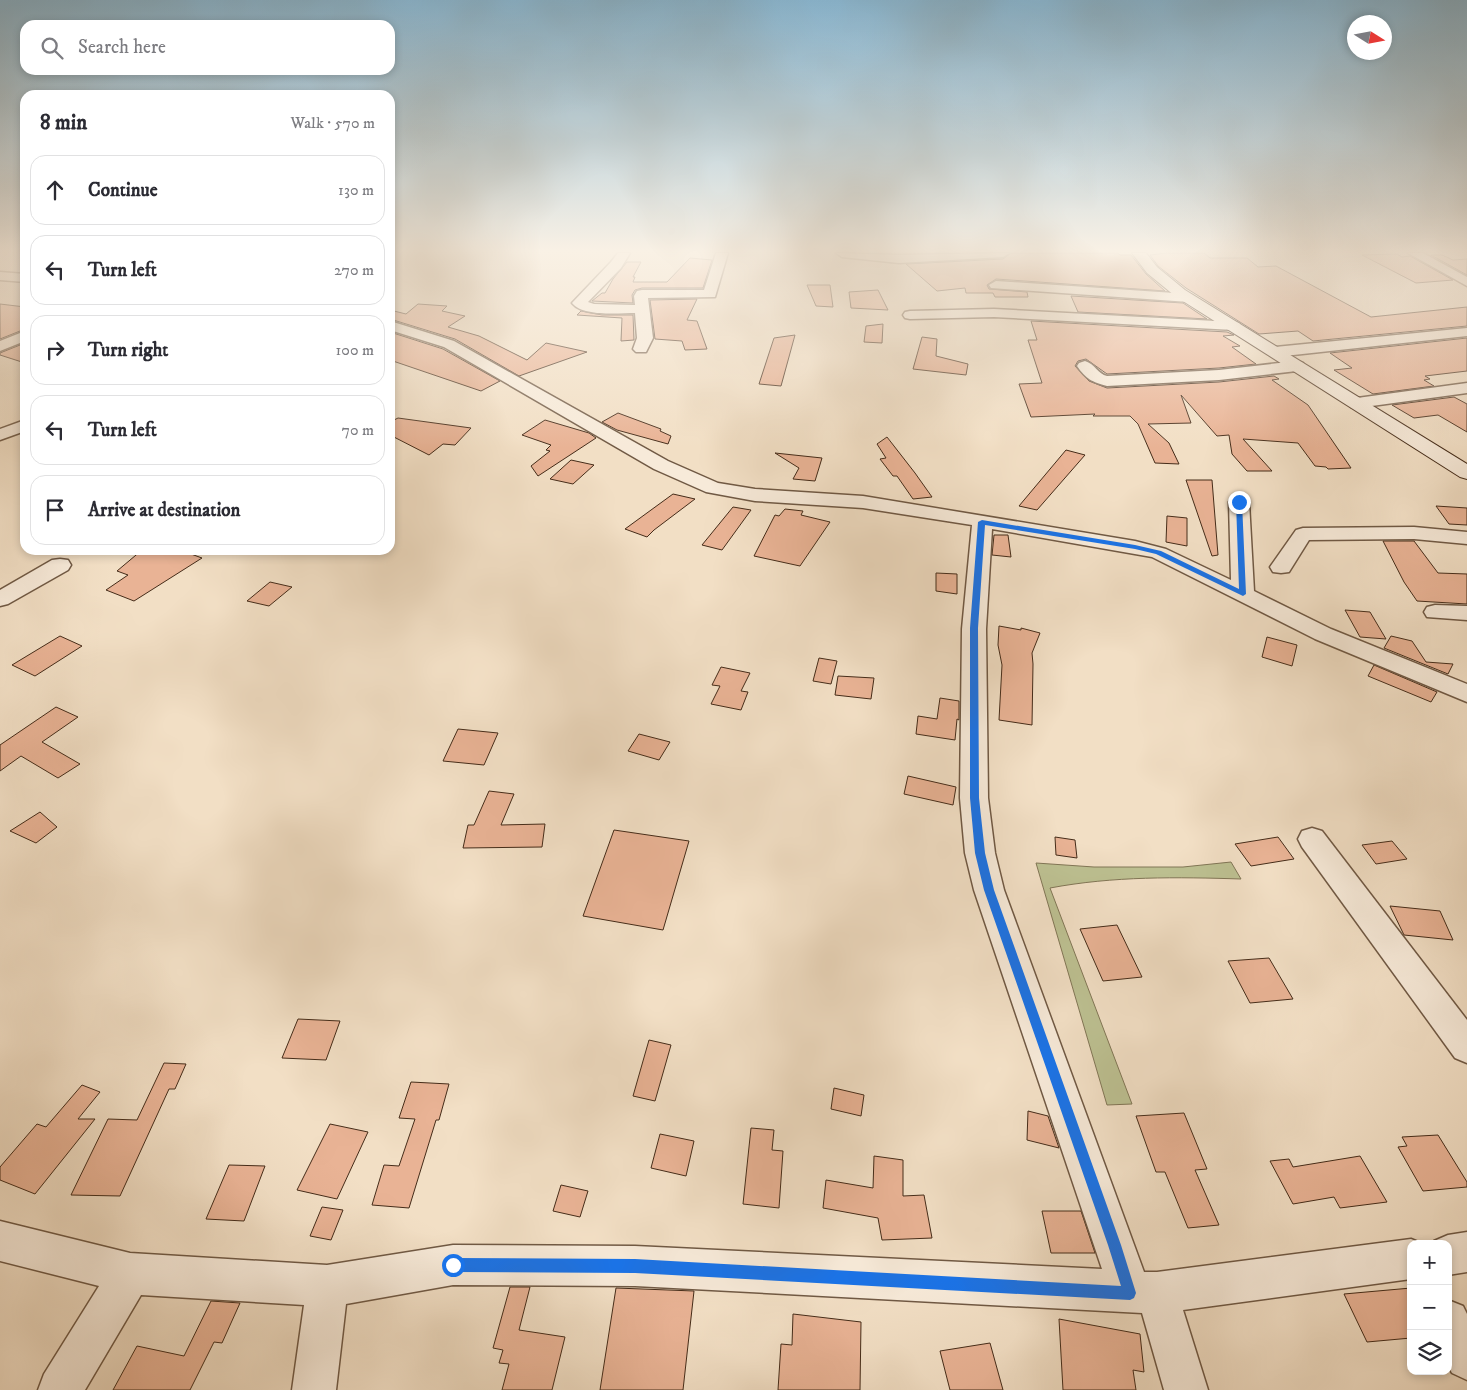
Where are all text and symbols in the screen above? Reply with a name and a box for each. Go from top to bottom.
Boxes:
north arrow [1347,15,1392,60]
search box [20,20,395,75]
icon: search [38,34,66,62]
text: Search here [78,36,166,59]
text: 8 min [40,110,87,136]
text: Walk · 570 m [291,113,375,133]
icon: ahead [41,176,69,204]
text: Continue [88,179,158,202]
text: 130 m [338,180,374,200]
icon: left [41,256,69,284]
text: Turn left [88,259,157,282]
text: 270 m [334,260,374,280]
icon: right [41,336,69,364]
text: Turn right [88,339,168,362]
text: 100 m [336,340,374,360]
icon: left [41,416,69,444]
text: Turn left [88,419,157,442]
text: 70 m [342,420,374,440]
route end [1228,491,1251,514]
icon: arrive [41,496,69,524]
text: Arrive at destination [88,499,240,522]
map controls [1407,1240,1452,1375]
button: + [1407,1240,1452,1285]
route start [442,1254,465,1277]
button: − [1407,1285,1452,1330]
button: layers [1407,1330,1452,1375]

